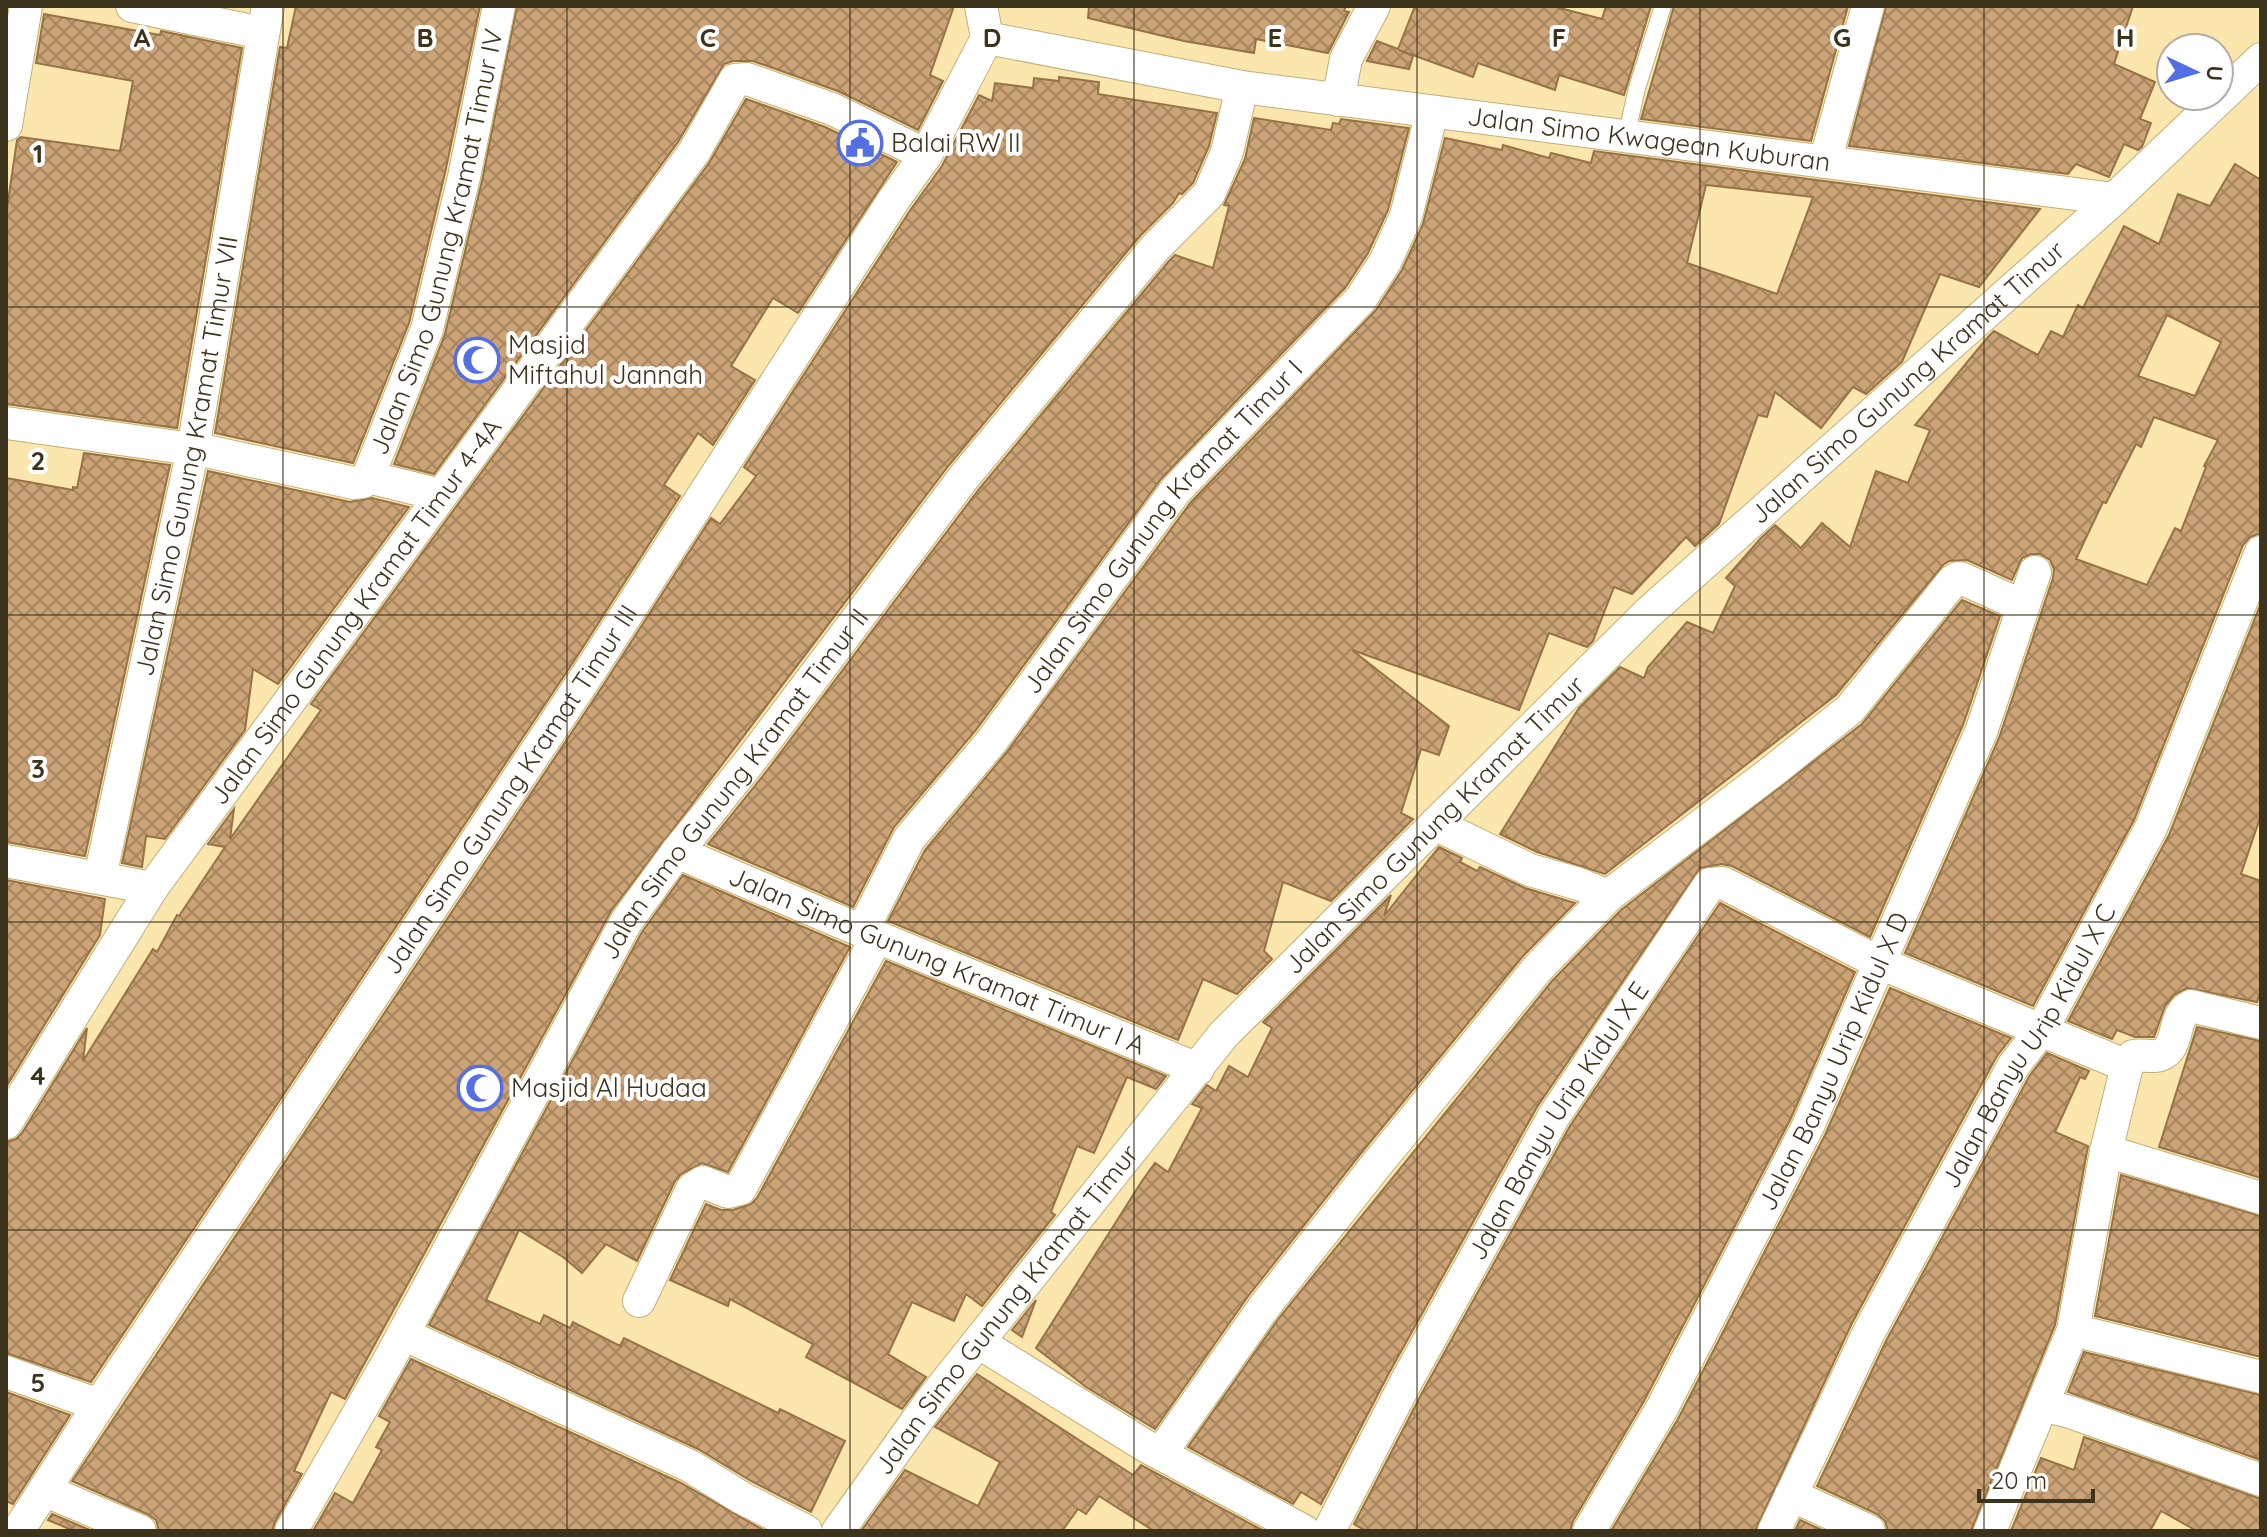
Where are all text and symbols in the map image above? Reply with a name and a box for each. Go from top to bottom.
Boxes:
text: A [134,21,151,54]
text: B [416,21,434,54]
text: C [700,21,716,54]
text: D [983,21,1001,54]
text: E [1268,21,1282,54]
text: F [1552,21,1566,54]
text: G [1833,21,1851,54]
text: H [2116,21,2134,54]
street label: Jalan Simo Gunung Kramat Timur IV [362,26,510,459]
north arrow [2155,32,2235,112]
text: U [2200,65,2229,82]
street label: Jalan Simo Kwagean Kuburan [1466,99,1832,178]
public building icon: Balai RW II [836,119,884,167]
place label: Balai RW II [891,126,1021,159]
text: 1 [33,137,43,170]
street label: Jalan Simo Gunung Kramat Timur VII [127,233,245,679]
street label: Jalan Simo Gunung Kramat Timur [1743,234,2071,531]
place label: Masjid Miftahul Jannah [508,328,703,391]
mosque icon: Masjid Miftahul Jannah [453,336,501,384]
street label: Jalan Simo Gunung Kramat Timur I [1015,352,1309,700]
street label: Jalan Simo Gunung Kramat Timur 4-4A [202,411,508,811]
text: 2 [31,444,45,477]
street label: Jalan Simo Gunung Kramat Timur III [375,598,644,980]
street label: Jalan Simo Gunung Kramat Timur II [592,602,875,965]
street label: Jalan Simo Gunung Kramat Timur [1277,668,1591,981]
text: 3 [31,752,45,785]
street label: Jalan Simo Gunung Kramat Timur I A [724,859,1151,1062]
street label: Jalan Banyu Urip Kidul X C [1933,898,2123,1194]
street label: Jalan Banyu Urip Kidul X D [1750,907,1916,1216]
street label: Jalan Banyu Urip Kidul X E [1460,975,1656,1266]
text: 4 [30,1059,46,1092]
mosque icon: Masjid Al Hudaa [456,1064,504,1112]
place label: Masjid Al Hudaa [511,1071,707,1104]
street label: Jalan Simo Gunung Kramat Timur [867,1138,1145,1481]
text: 5 [31,1366,45,1399]
scale bar [1979,1453,2093,1503]
text: 20 m [1991,1465,2047,1495]

